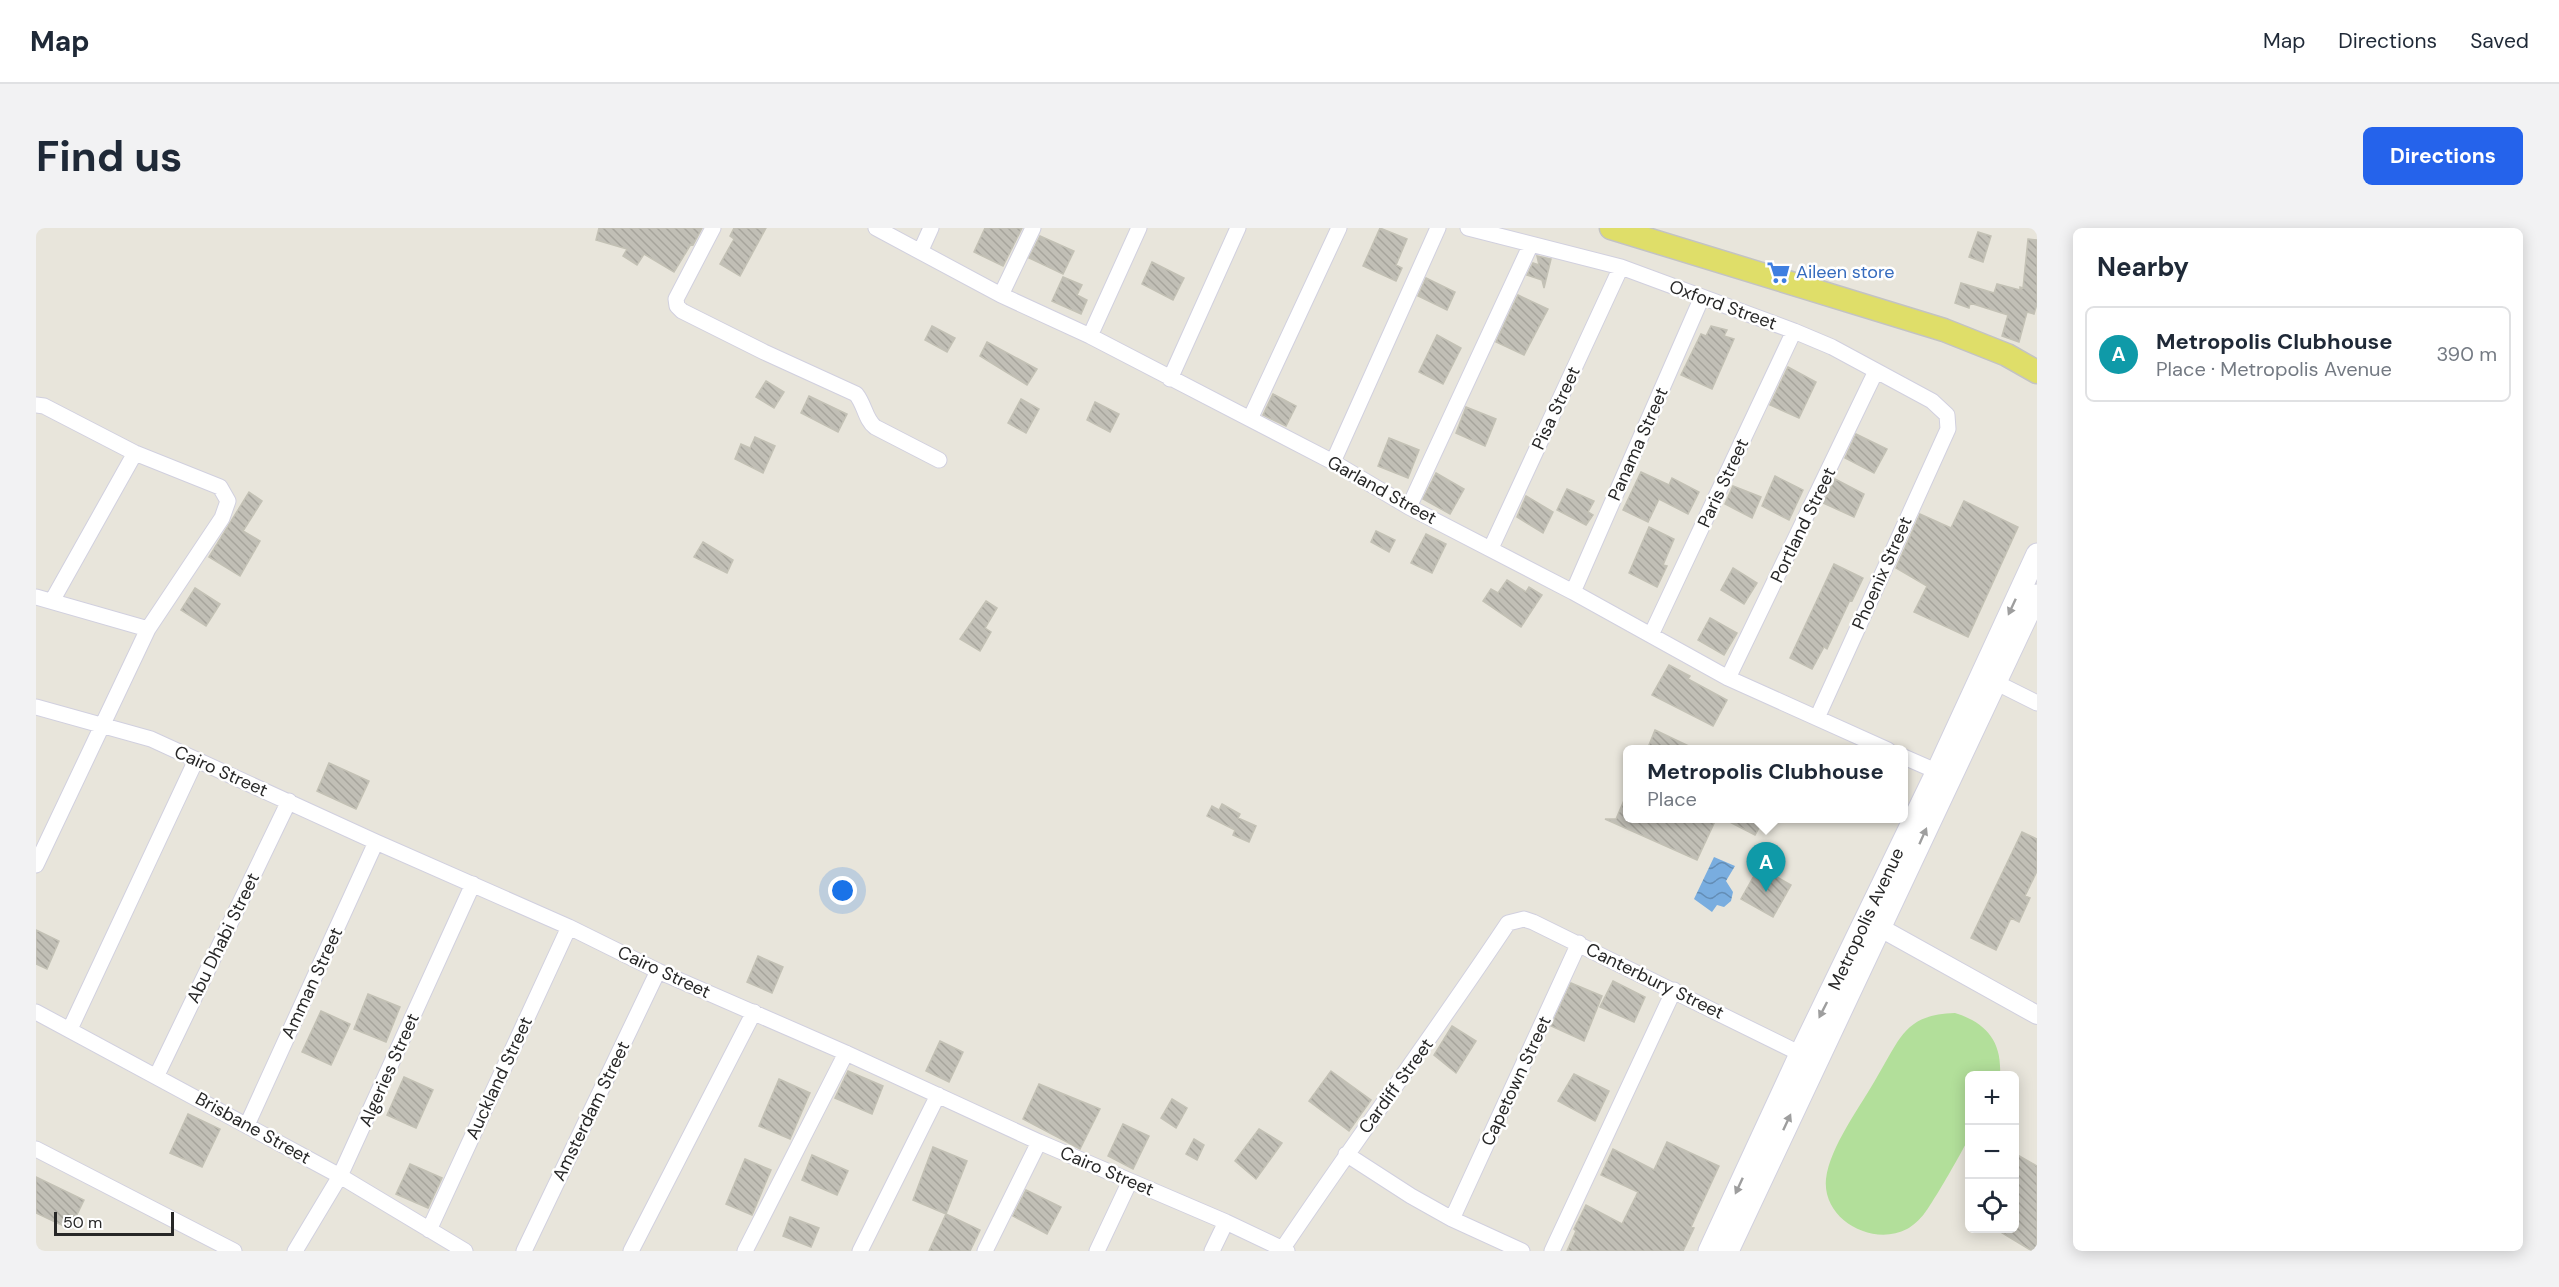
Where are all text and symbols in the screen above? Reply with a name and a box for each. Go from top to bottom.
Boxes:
text: Map [30,23,90,60]
text: Map [2263,27,2305,55]
text: Directions [2338,27,2437,55]
text: Saved [2470,27,2529,55]
button: Directions [2363,127,2523,185]
text: Find us [36,129,182,184]
text: Nearby [2097,250,2189,284]
supermarket icon: Aileen store [1765,259,1791,285]
place label: Aileen store [1796,260,1895,284]
street label: Oxford Street [1666,274,1780,336]
text: Metropolis Clubhouse [2156,327,2393,356]
text: A [2111,341,2126,367]
text: 390 m [2436,341,2497,367]
text: Place · Metropolis Avenue [2156,356,2392,382]
street label: Pisa Street [1526,362,1586,454]
street label: Panama Street [1602,384,1674,504]
street label: Paris Street [1692,435,1754,531]
street label: Garland Street [1323,450,1441,530]
street label: Portland Street [1765,463,1841,587]
street label: Phoenix Street [1846,513,1918,633]
one-way arrow [2008,598,2017,615]
street label: Cairo Street [171,740,271,802]
popup [1623,745,1908,823]
text: Metropolis Clubhouse [1647,757,1884,786]
text: Place [1647,786,1697,812]
one-way arrow [1919,827,1928,844]
pin: A [1746,842,1786,892]
street label: Metropolis Avenue [1823,844,1909,994]
street label: Abu Dhabi Street [181,869,265,1007]
your location [828,876,857,905]
street label: Amman Street [276,924,348,1042]
street label: Canterbury Street [1582,937,1728,1025]
street label: Cairo Street [614,940,714,1004]
one-way arrow [1818,1001,1828,1019]
street label: Algeries Street [353,1009,425,1131]
street label: Capetown Street [1475,1012,1557,1150]
street label: Auckland Street [460,1013,538,1143]
street label: Cardiff Street [1353,1033,1439,1139]
street label: Amsterdam Street [547,1037,635,1185]
map controls [1965,1071,2019,1233]
button: + [1965,1071,2019,1125]
street label: Brisbane Street [191,1086,315,1170]
one-way arrow [1783,1113,1792,1130]
button: − [1965,1125,2019,1179]
street label: Cairo Street [1056,1140,1158,1202]
one-way arrow [1734,1178,1743,1195]
button: locate [1965,1179,2019,1233]
scale bar [54,1209,174,1236]
text: 50 m [63,1212,102,1233]

